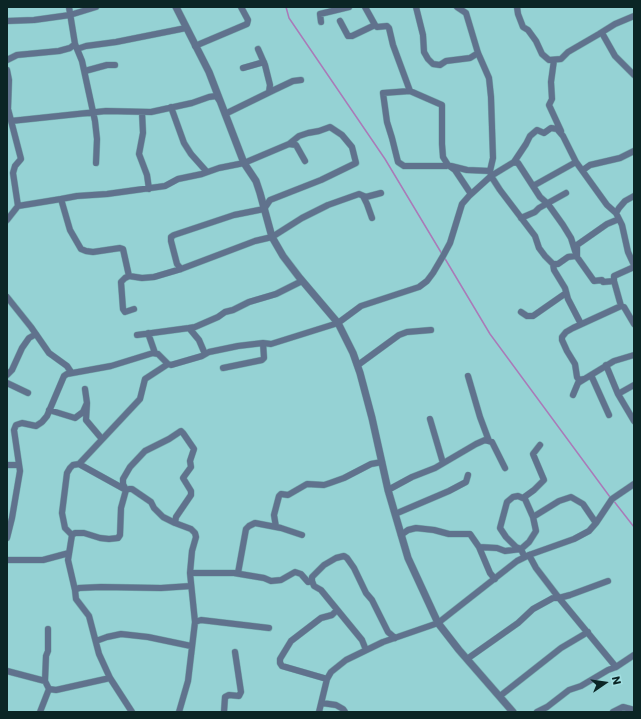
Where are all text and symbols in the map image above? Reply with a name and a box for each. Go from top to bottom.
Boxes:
north arrow [585,663,625,703]
text: N [608,674,625,686]

